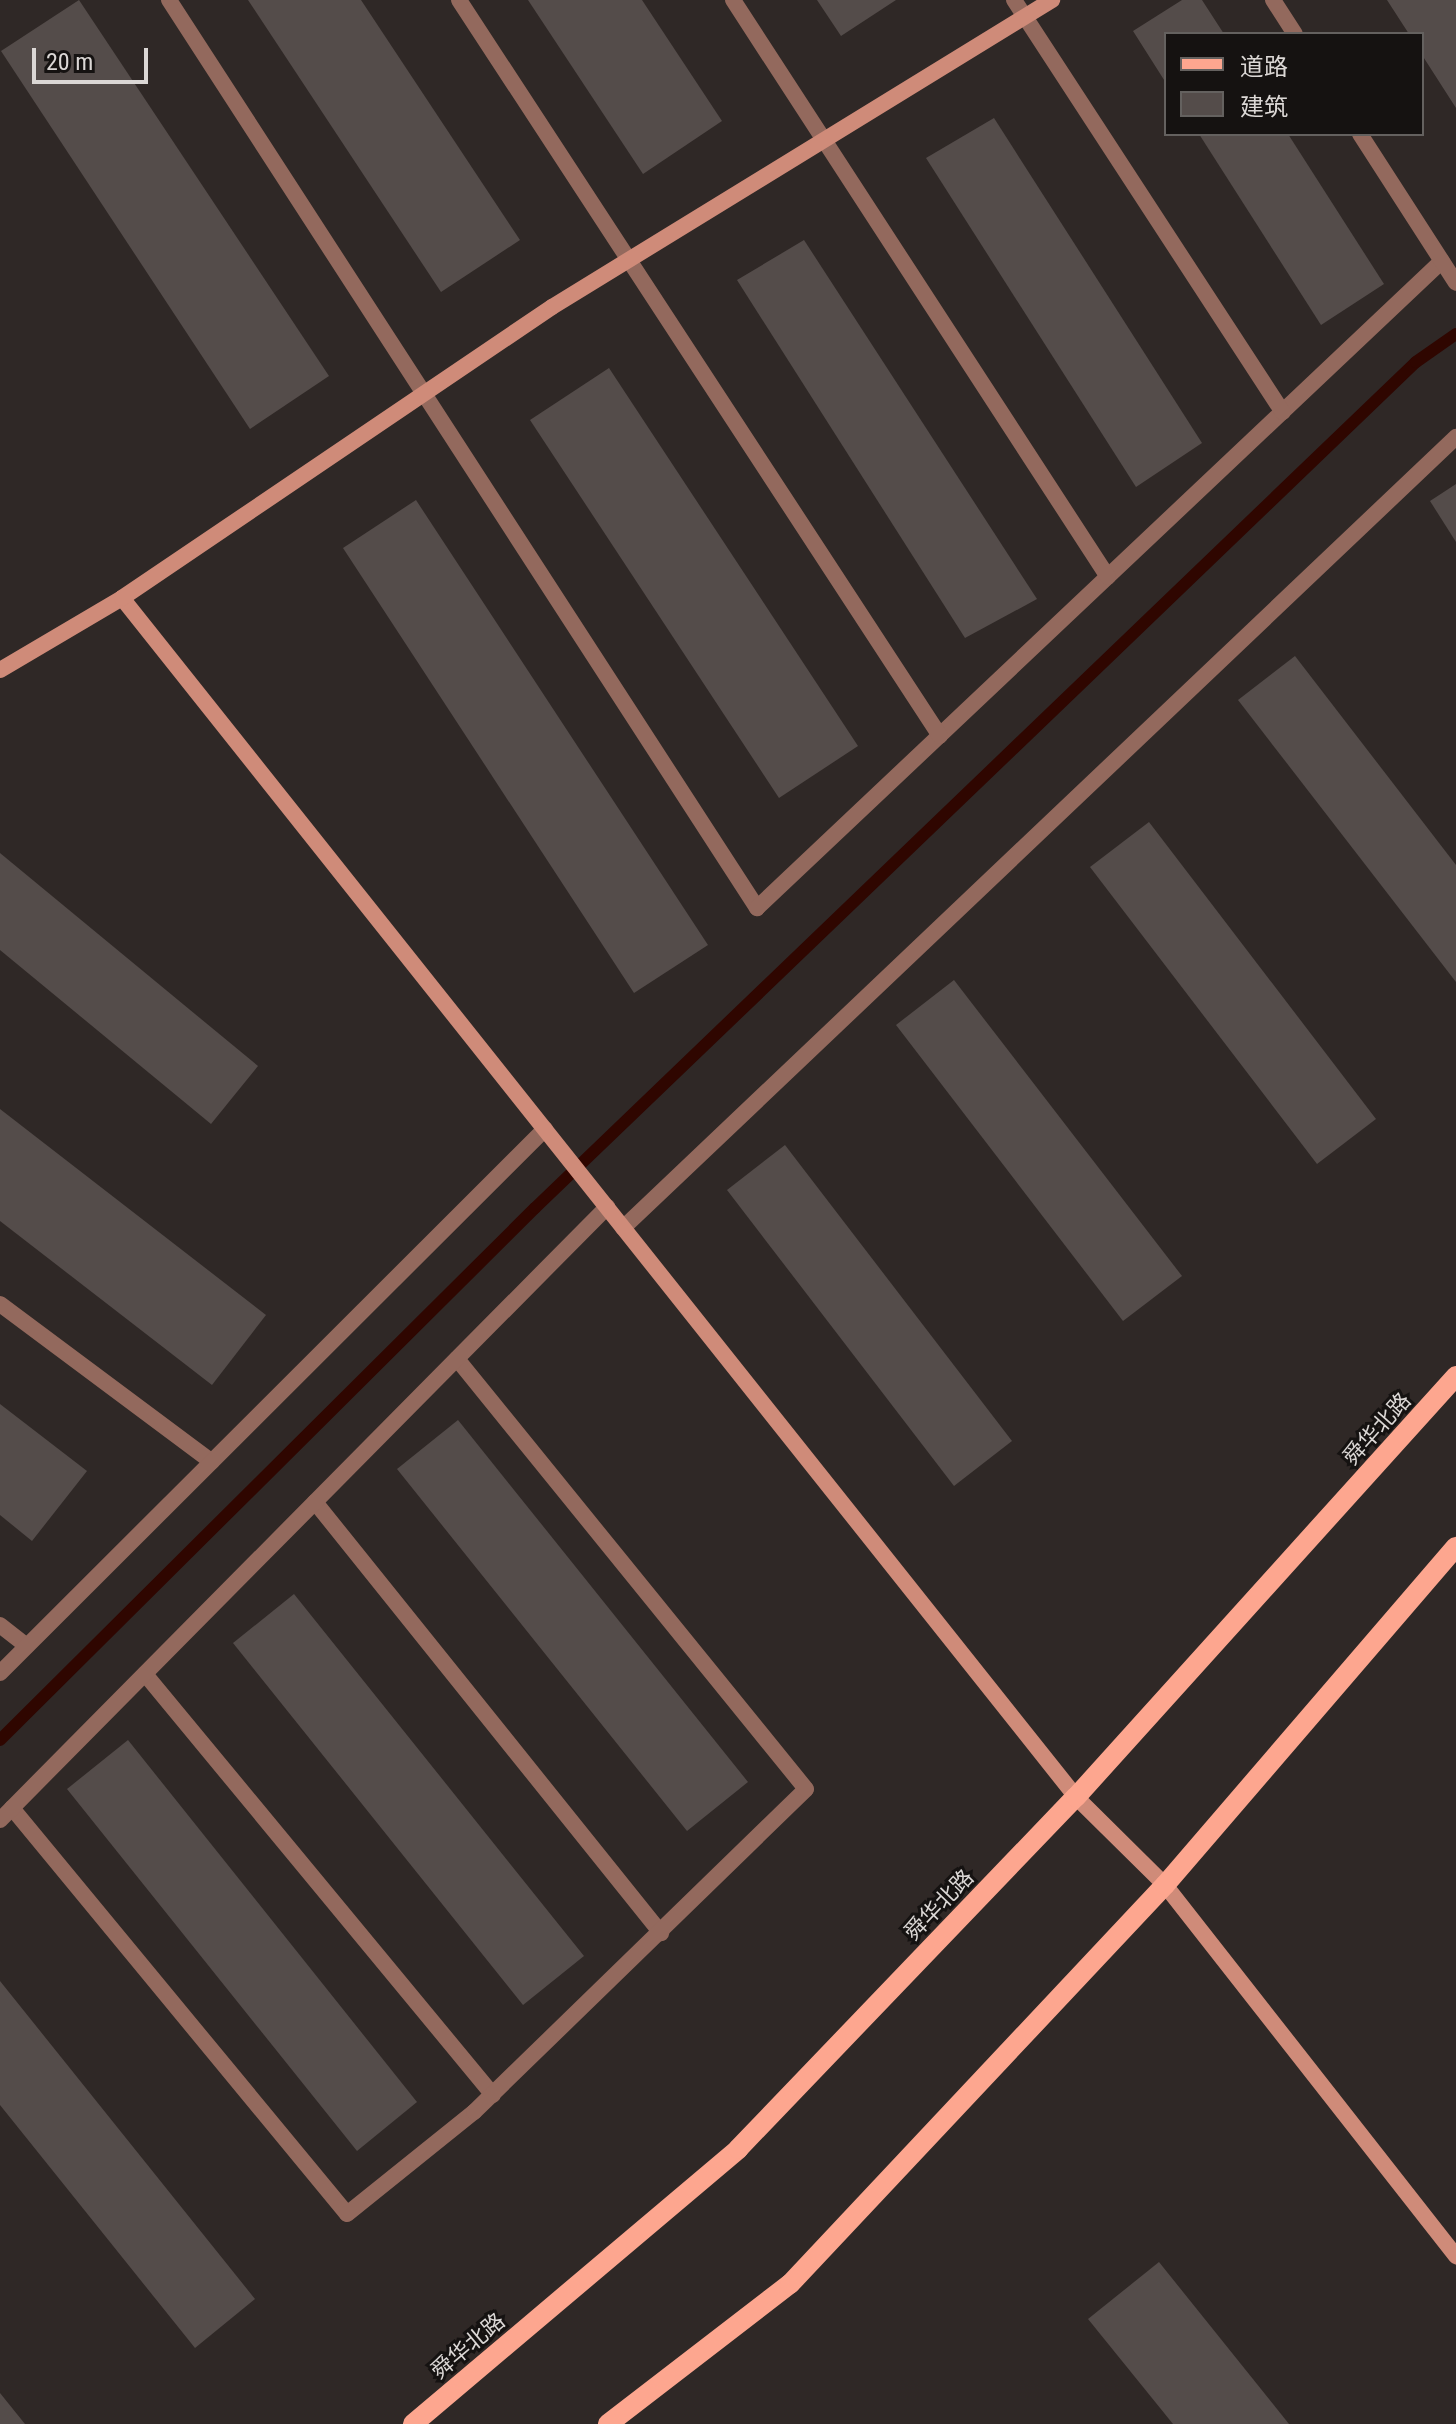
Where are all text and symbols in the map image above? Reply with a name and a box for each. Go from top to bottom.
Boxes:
scale bar [36,32,152,82]
legend [1164,32,1424,136]
text: 20 m [46,48,93,76]
text: 道路 [1240,53,1288,81]
text: 建筑 [1240,93,1288,121]
street label: 舜华北路 [1338,1387,1416,1471]
street label: 舜华北路 [899,1864,979,1946]
street label: 舜华北路 [426,2308,510,2384]

